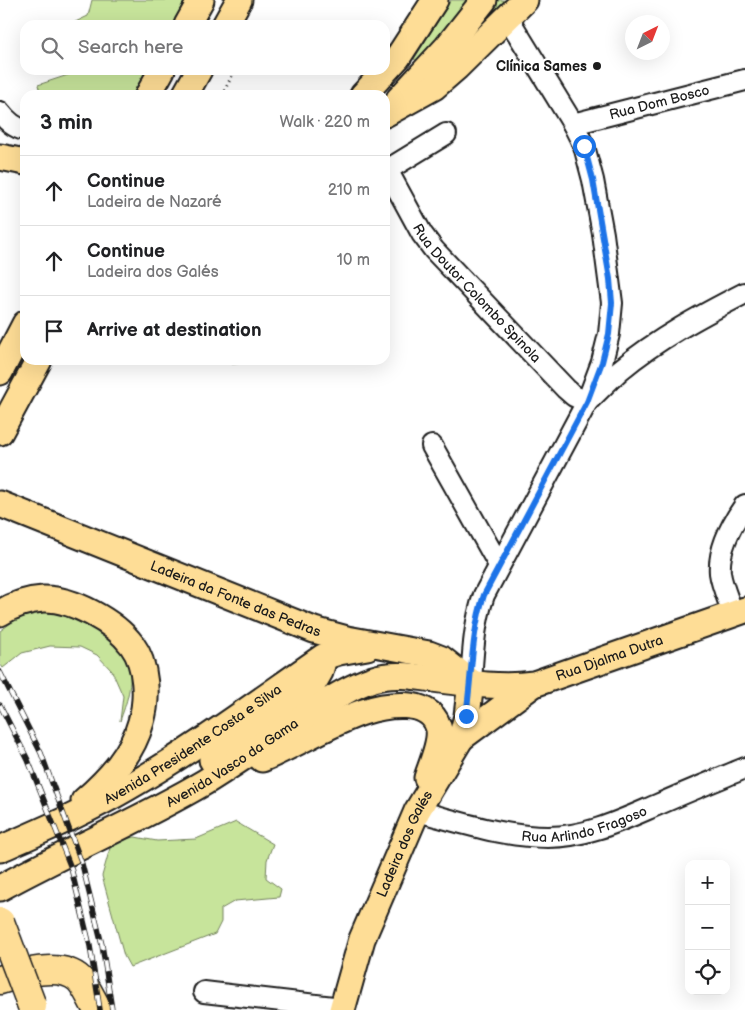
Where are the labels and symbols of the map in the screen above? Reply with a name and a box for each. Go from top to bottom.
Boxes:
north arrow [625,15,670,60]
place label: Clínica Sames [496,58,587,75]
marker: Clínica Sames [591,60,603,72]
street label: Rua Dom Bosco [607,81,711,123]
route start [573,135,596,158]
street label: Rua Doutor Colombo Spinola [409,221,544,366]
street label: Ladeira da Fonte das Pedras [148,557,323,640]
street label: Rua Djalma Dutra [554,631,665,685]
street label: Avenida Presidente Costa e Silva [101,681,285,808]
route end [455,705,478,728]
street label: Avenida Vasco da Gama [163,715,302,811]
street label: Ladeira dos Galés [373,788,436,900]
street label: Rua Arlindo Fragoso [521,802,650,846]

